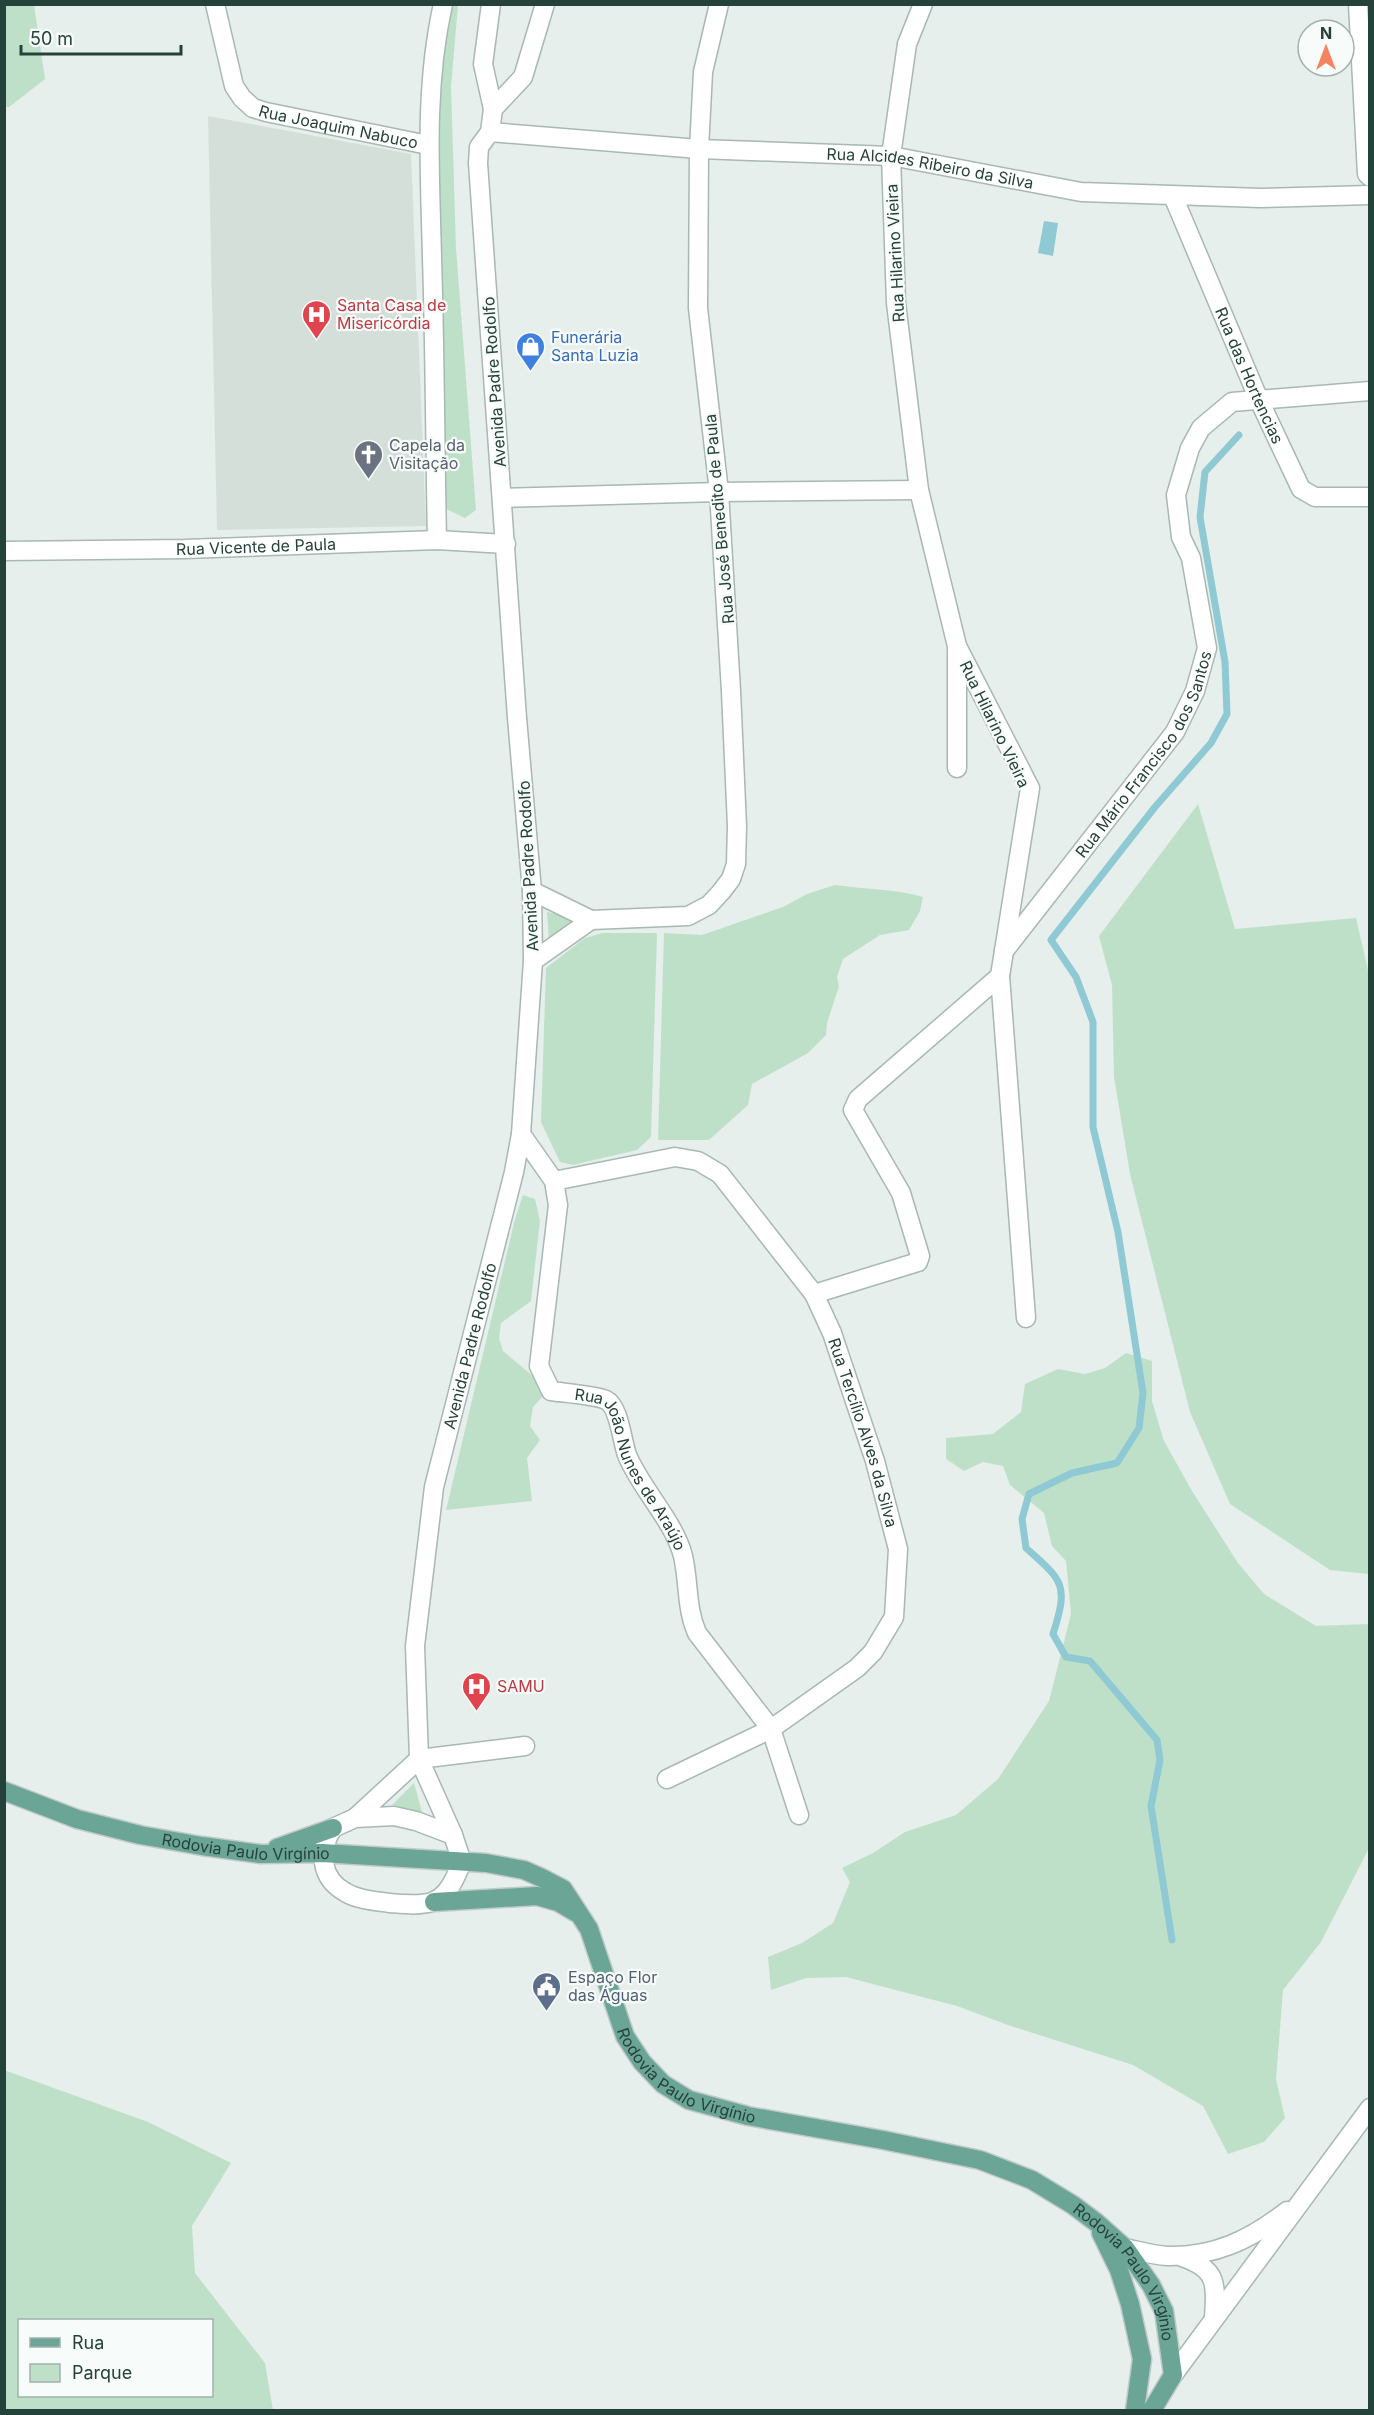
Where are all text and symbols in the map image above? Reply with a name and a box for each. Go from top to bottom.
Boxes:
scale bar [21,18,182,56]
north arrow [1296,18,1356,78]
text: N [1320,23,1332,43]
text: 50 m [30,28,73,49]
street label: Rua Joaquim Nabuco [256,100,420,153]
street label: Rua Alcides Ribeiro da Silva [826,144,1035,193]
street label: Rua Hilarino Vieira [881,183,909,323]
place label: Santa Casa de Misericórdia [337,295,446,333]
street label: Avenida Padre Rodolfo [478,296,510,468]
hospital icon: Santa Casa de Misericórdia [300,298,332,340]
street label: Rua das Hortencias [1211,304,1288,447]
place label: Funerária Santa Luzia [551,327,639,365]
shop icon: Funerária Santa Luzia [514,330,546,372]
street label: Rua José Benedito de Paula [700,413,738,625]
place label: Capela da Visitação [389,435,465,473]
church icon: Capela da Visitação [352,438,384,480]
street label: Rua Vicente de Paula [176,534,336,559]
street label: Rua Mário Francisco dos Santos [1071,649,1216,861]
street label: Rua Hilarino Vieira [956,657,1034,791]
street label: Avenida Padre Rodolfo [514,780,542,952]
street label: Avenida Padre Rodolfo [439,1261,501,1431]
street label: Rua Tercílio Alves da Silva [824,1335,902,1529]
street label: Rua João Nunes de Araújo [573,1384,690,1553]
hospital icon: SAMU [460,1670,492,1712]
place label: SAMU [497,1676,545,1696]
street label: Rodovia Paulo Virgínio [160,1829,330,1864]
place label: Espaço Flor das Águas [568,1967,657,2005]
public building icon: Espaço Flor das Águas [531,1970,563,2012]
street label: Rodovia Paulo Virgínio [613,2025,757,2127]
street label: Rodovia Paulo Virgínio [1069,2199,1178,2342]
legend [18,2319,213,2397]
text: Rua [72,2332,104,2353]
text: Parque [72,2362,132,2383]

